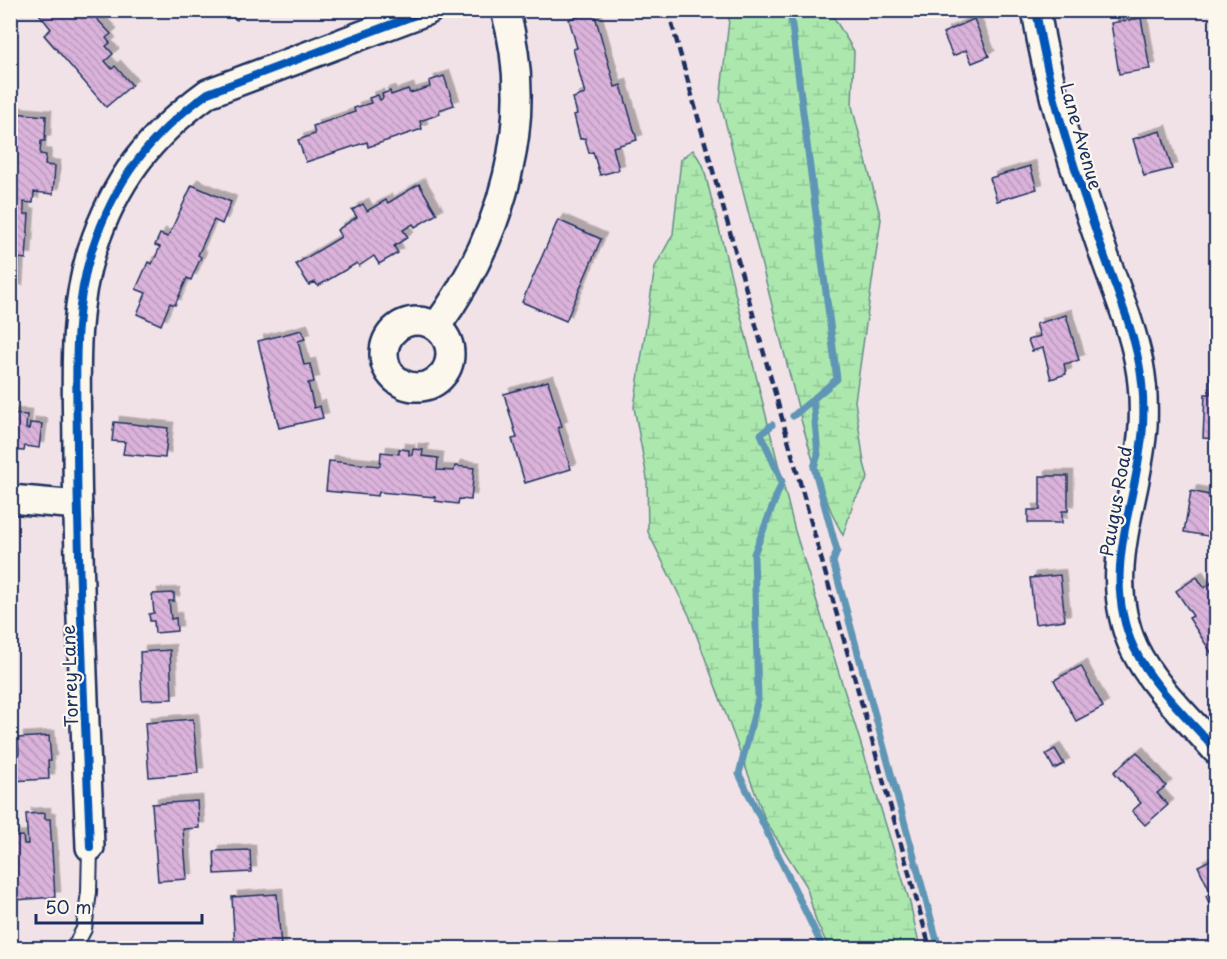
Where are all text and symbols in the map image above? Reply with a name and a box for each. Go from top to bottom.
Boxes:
street label: Lane Avenue [1054,79,1110,193]
street label: Paugus Road [1092,444,1138,558]
street label: Torrey Lane [54,624,84,728]
scale bar [36,887,202,925]
text: 50 m [45,893,92,920]

